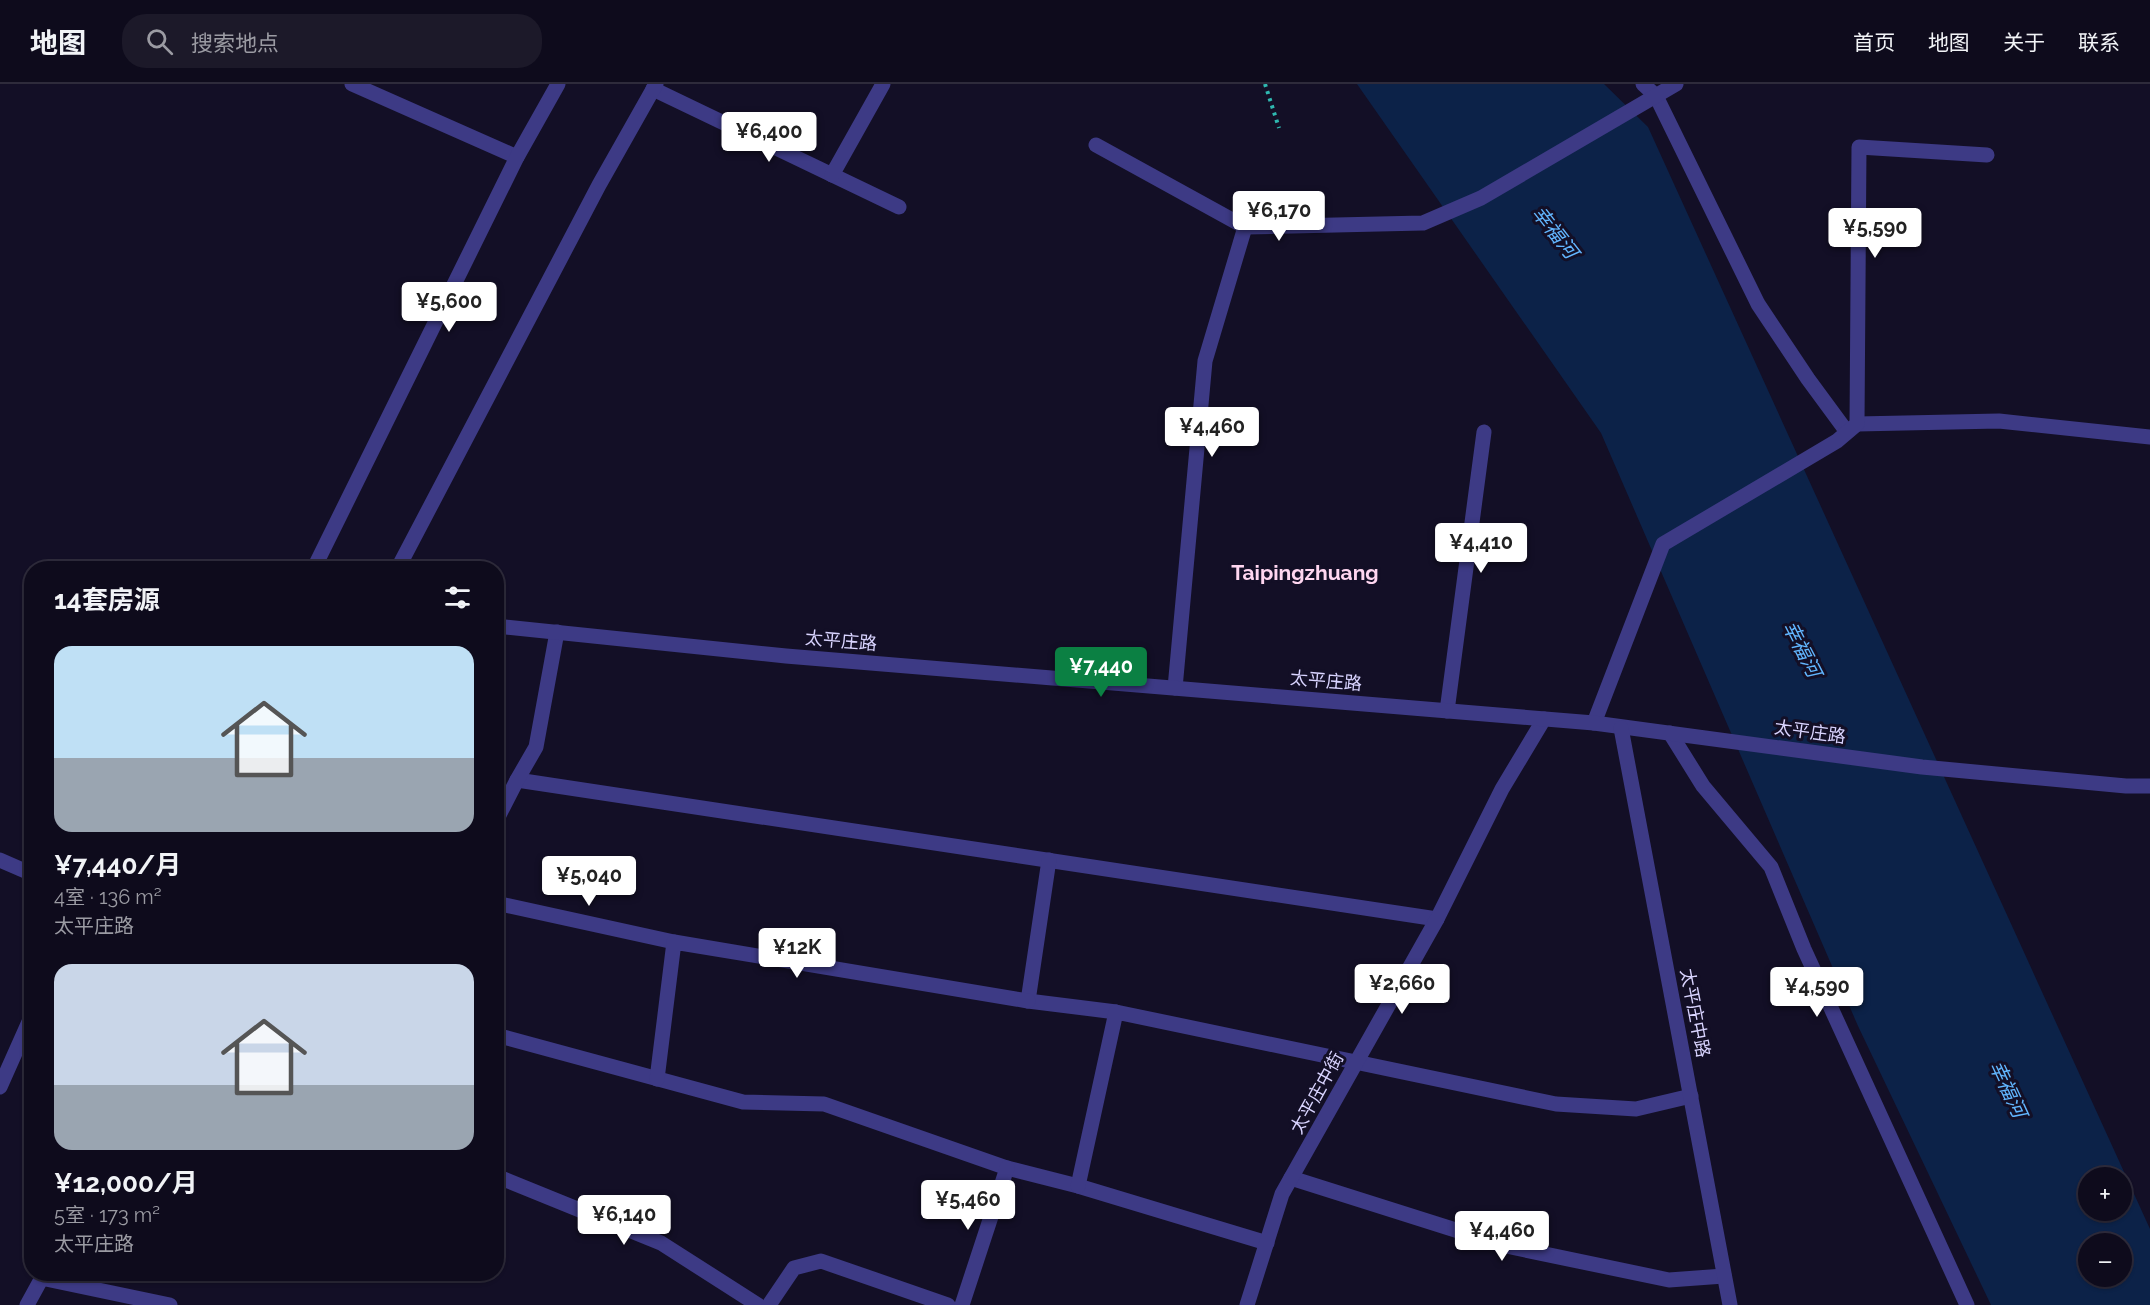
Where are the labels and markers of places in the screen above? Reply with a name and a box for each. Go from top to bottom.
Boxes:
pin: ¥6,400 [720,112,818,163]
pin: ¥6,170 [1230,191,1328,242]
pin: ¥5,590 [1826,208,1924,259]
pin: ¥5,600 [400,282,498,333]
pin: ¥4,460 [1163,407,1261,458]
pin: ¥4,410 [1432,523,1530,574]
pin: ¥7,440 [1052,647,1150,698]
pin: ¥5,040 [540,856,638,907]
pin: ¥12K [761,928,833,979]
pin: ¥2,660 [1353,964,1451,1015]
pin: ¥4,590 [1768,967,1866,1018]
pin: ¥5,460 [919,1180,1017,1231]
pin: ¥6,140 [575,1195,673,1246]
pin: ¥4,460 [1453,1211,1551,1262]

